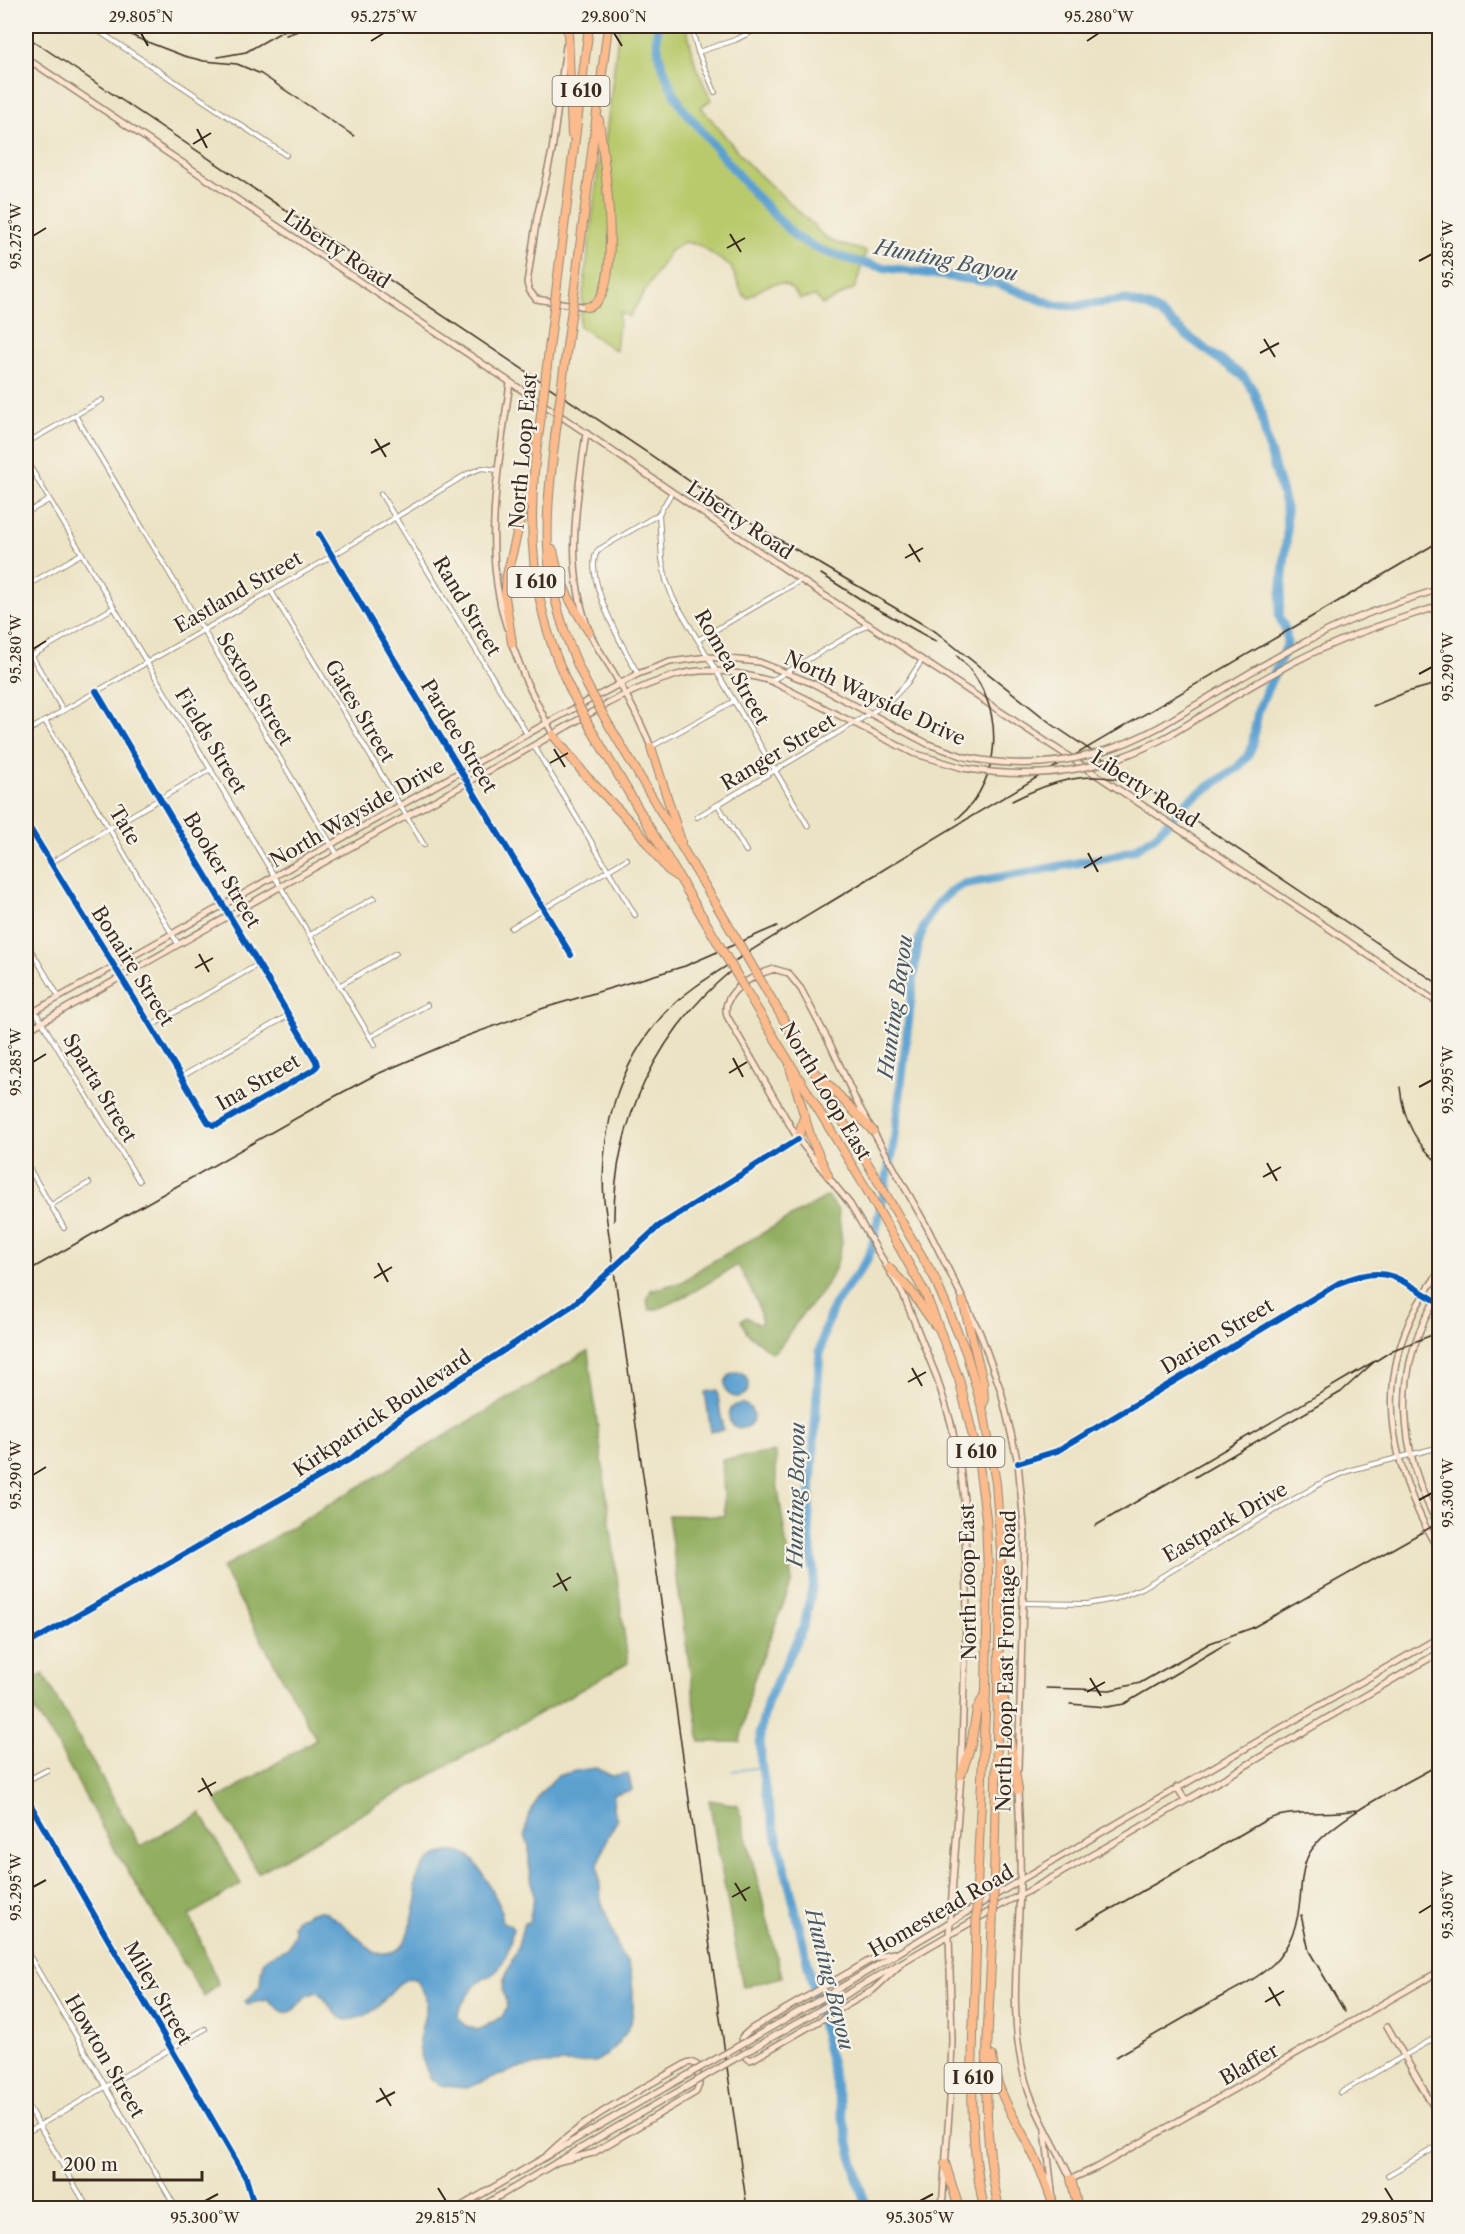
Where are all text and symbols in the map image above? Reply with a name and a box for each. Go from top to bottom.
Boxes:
text: 29.805°N [109,7,173,26]
text: 95.275°W [351,7,418,26]
text: 29.800°N [581,7,647,26]
text: 95.280°W [1064,7,1134,26]
road number: I 610 [552,76,610,106]
text: 95.275°W [6,202,25,269]
street label: Liberty Road [279,205,395,293]
text: 95.285°W [1438,219,1457,288]
water label: Hunting Bayou [870,234,1020,286]
street label: North Loop East [504,372,542,530]
street label: Liberty Road [682,476,798,564]
street label: Eastland Street [170,546,306,638]
street label: Rand Street [428,552,506,660]
road number: I 610 [508,567,564,597]
street label: Romea Street [689,605,775,729]
text: 95.280°W [6,614,25,684]
street label: Sexton Street [212,628,298,750]
text: 95.290°W [1438,632,1457,702]
street label: North Wayside Drive [781,645,969,751]
street label: Gates Street [320,655,400,767]
street label: Pardee Street [416,675,502,797]
street label: Fields Street [170,684,252,798]
street label: Ranger Street [716,708,840,796]
street label: Liberty Road [1087,745,1203,833]
street label: North Wayside Drive [266,753,448,873]
street label: Tate [104,801,146,849]
street label: Booker Street [178,808,266,932]
street label: Bonaire Street [87,902,179,1030]
water label: Hunting Bayou [872,933,918,1083]
street label: North Loop East [775,1018,877,1164]
text: 95.285°W [6,1027,25,1096]
street label: Sparta Street [58,1029,142,1147]
text: 95.295°W [1438,1046,1457,1114]
street label: Ina Street [212,1049,304,1115]
street label: Darien Street [1156,1293,1278,1379]
street label: Kirkpatrick Boulevard [288,1344,476,1482]
water label: Hunting Bayou [782,1422,810,1570]
road number: I 610 [948,1437,1004,1467]
text: 95.290°W [6,1440,25,1510]
text: 95.300°W [1438,1458,1457,1528]
street label: Eastpark Drive [1158,1477,1292,1567]
street label: North Loop East [955,1503,981,1661]
street label: North Loop East Frontage Road [991,1510,1021,1812]
text: 95.295°W [6,1853,25,1921]
street label: Homestead Road [864,1860,1018,1962]
text: 95.305°W [1438,1870,1457,1939]
water label: Hunting Bayou [800,1904,860,2053]
street label: Miley Street [119,1937,197,2049]
street label: Howton Street [60,1990,150,2122]
street label: Blaffer [1216,2037,1283,2090]
road number: I 610 [944,2063,1002,2093]
scale bar [54,2144,202,2182]
text: 200 m [63,2154,118,2176]
text: 95.300°W [170,2208,240,2227]
text: 29.815°N [415,2208,477,2227]
text: 95.305°W [886,2208,955,2227]
text: 29.805°N [1361,2208,1425,2227]

